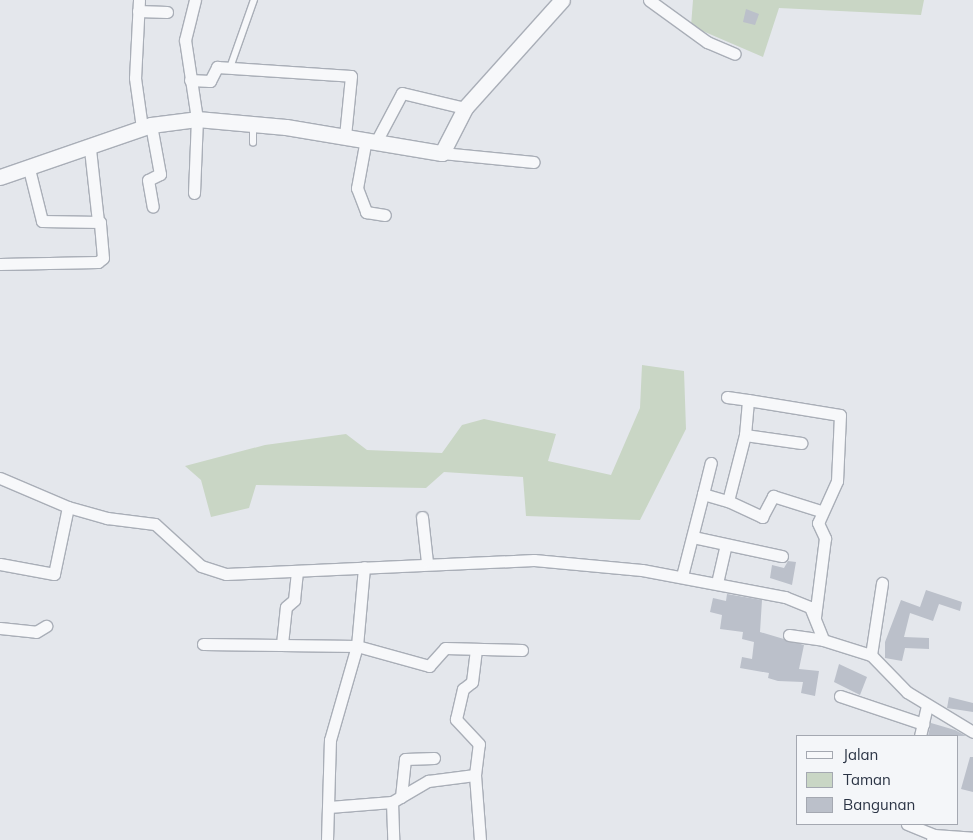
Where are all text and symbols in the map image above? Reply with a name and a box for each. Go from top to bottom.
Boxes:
legend [796,735,958,825]
text: Jalan [843,745,878,764]
text: Taman [843,770,891,789]
text: Bangunan [843,795,915,814]

